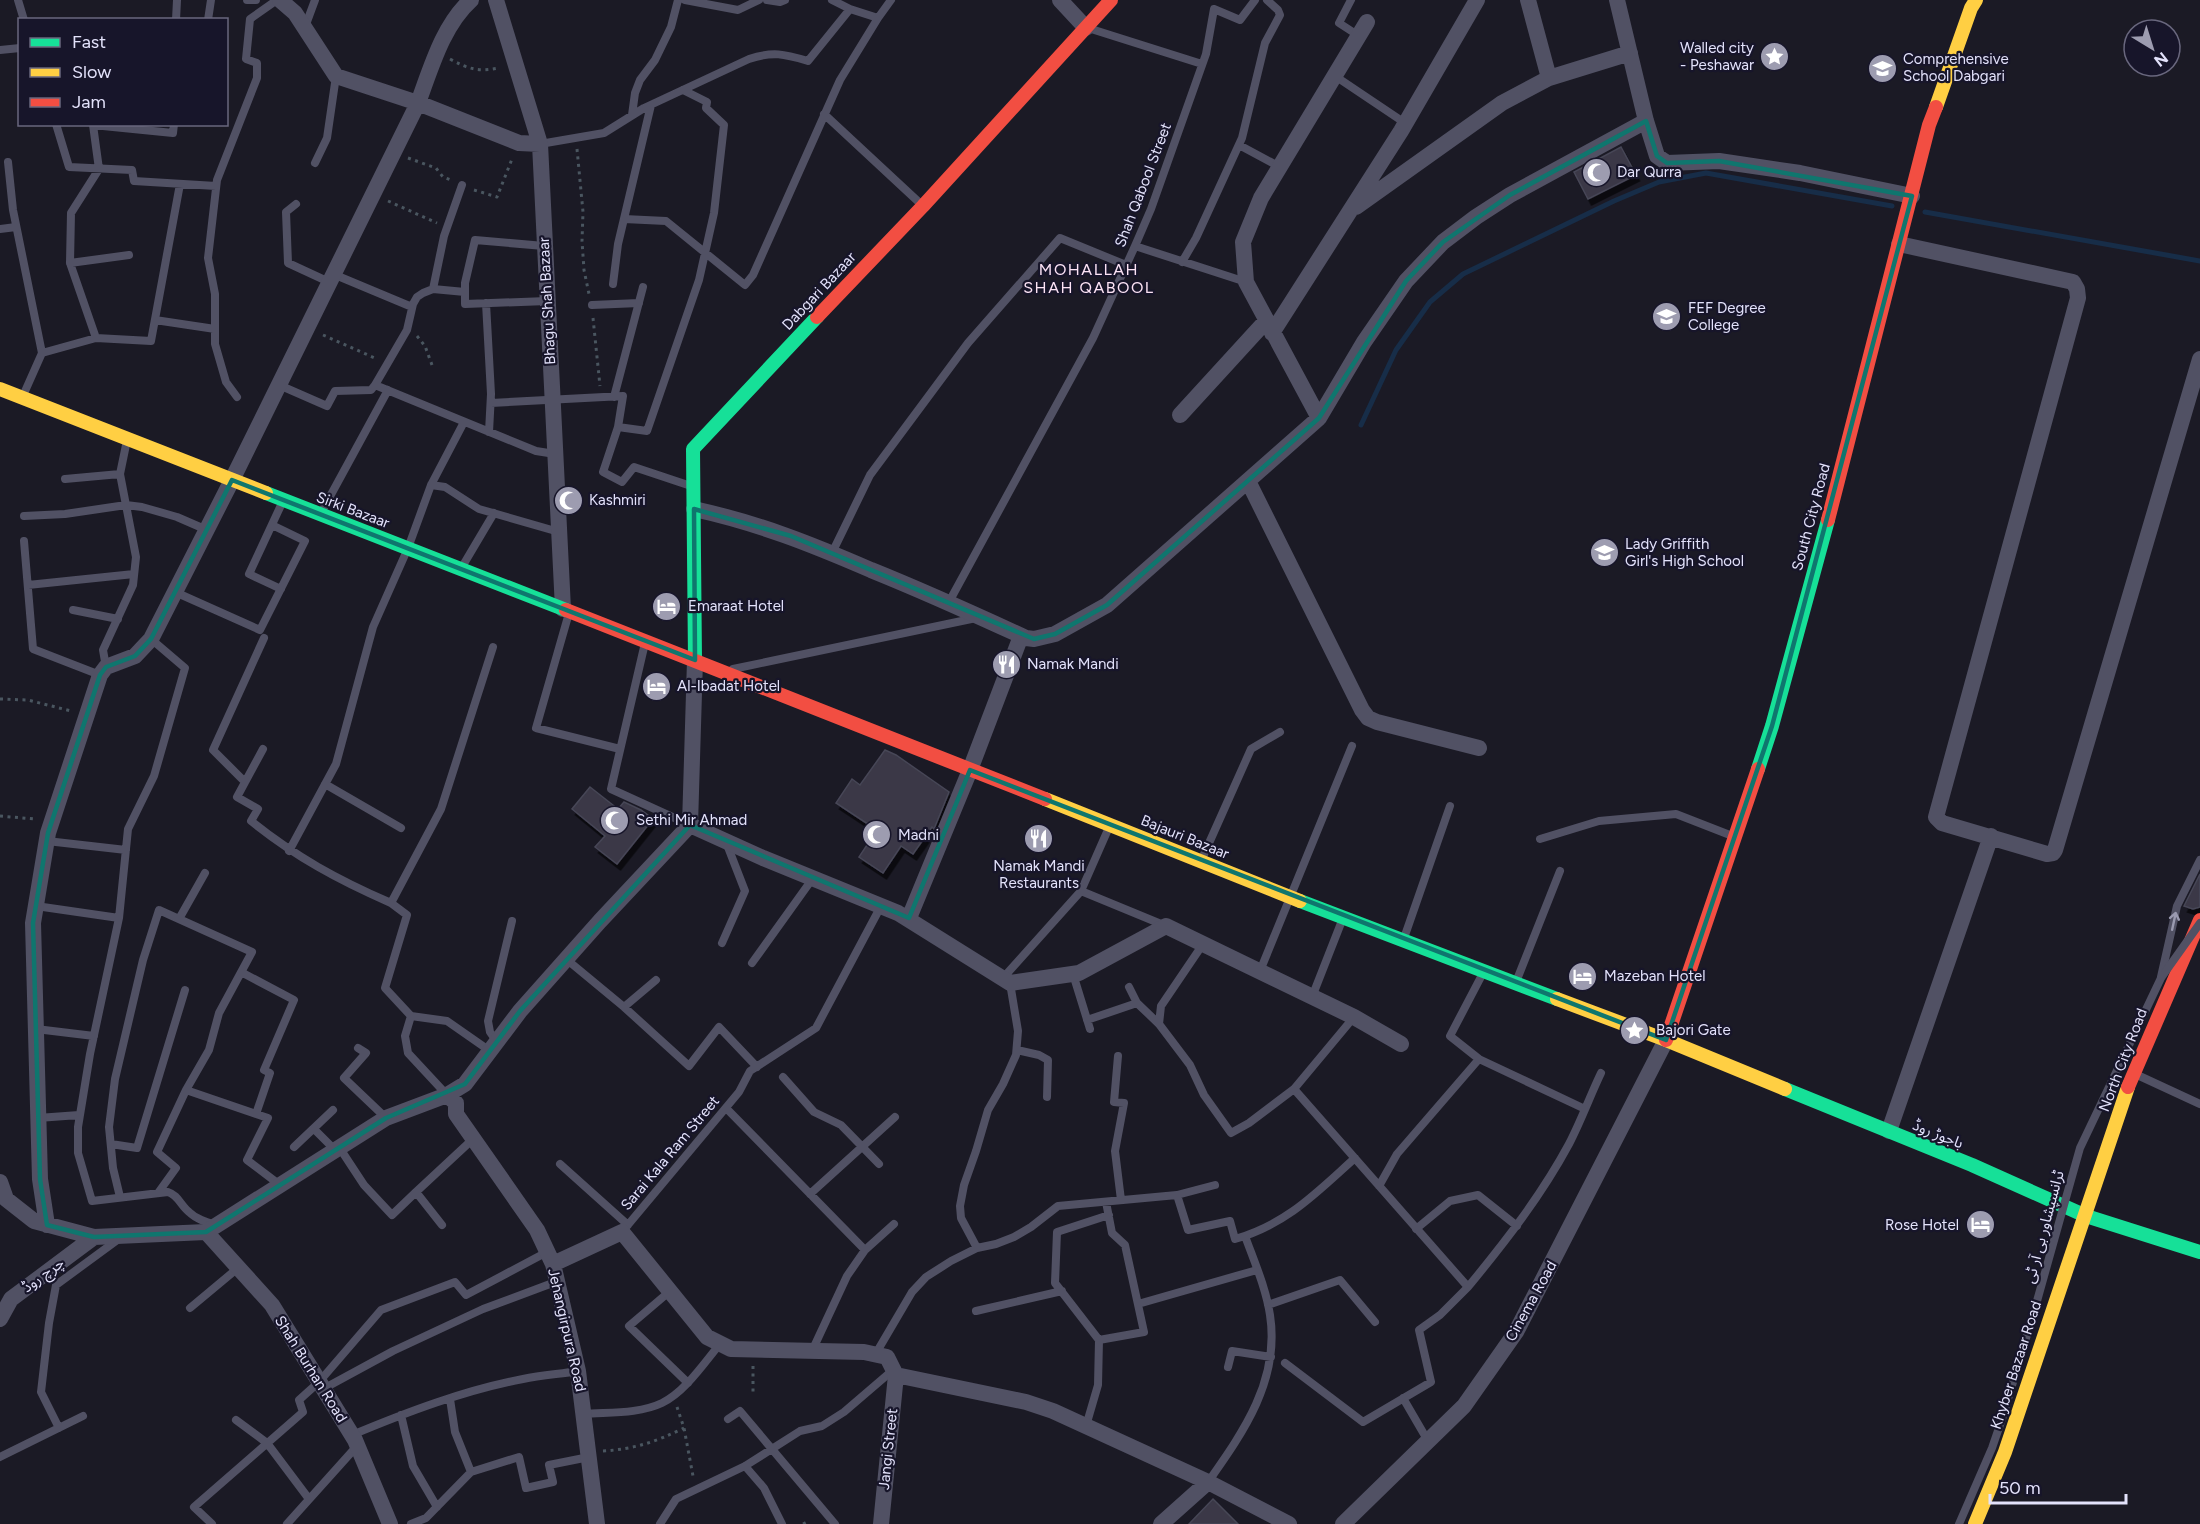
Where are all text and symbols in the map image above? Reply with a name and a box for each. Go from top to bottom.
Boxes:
legend [18,18,228,126]
north arrow [2122,18,2182,78]
text: Fast [72,31,106,53]
place label: Walled city - Peshawar [1680,39,1754,74]
place icon: Walled city - Peshawar [1759,41,1791,73]
text: N [2150,48,2172,71]
place label: Comprehensive School Dabgari [1903,50,2009,85]
school or university icon: Comprehensive School Dabgari [1866,52,1898,84]
text: Slow [72,61,111,83]
text: Jam [72,91,106,113]
street label: Shah Qabool Street [1111,120,1175,250]
mosque icon: Dar Qurra [1580,156,1612,188]
place label: Dar Qurra [1617,163,1682,181]
street label: Bhagu Shah Bazaar [535,237,559,365]
street label: Dabgari Bazaar [778,248,860,334]
district label: MOHALLAH SHAH QABOOL [1023,260,1155,297]
place label: FEF Degree College [1688,299,1766,334]
school or university icon: FEF Degree College [1651,301,1683,333]
street label: South City Road [1788,461,1834,573]
mosque icon: Kashmiri [552,484,584,516]
street label: Sirki Bazaar [314,488,392,532]
place label: Kashmiri [589,491,646,509]
place label: Lady Griffith Girl's High School [1625,535,1744,570]
school or university icon: Lady Griffith Girl's High School [1588,537,1620,569]
hotel icon: Emaraat Hotel [651,590,683,622]
place label: Emaraat Hotel [688,597,784,615]
restaurant icon: Namak Mandi [990,648,1022,680]
place label: Namak Mandi [1027,655,1119,673]
hotel icon: Al-Ibadat Hotel [640,670,672,702]
place label: Al-Ibadat Hotel [677,677,780,695]
mosque icon: Sethi Mir Ahmad [599,804,631,836]
place label: Sethi Mir Ahmad [636,811,747,829]
street label: Bajauri Bazaar [1138,811,1232,863]
mosque icon: Madni [861,819,893,851]
restaurant icon: Namak Mandi Restaurants [1023,823,1055,855]
place label: Madni [898,826,939,844]
place label: Namak Mandi Restaurants [993,857,1085,892]
one-way arrow [2168,912,2180,931]
hotel icon: Mazeban Hotel [1567,960,1599,992]
place label: Mazeban Hotel [1604,967,1706,985]
street label: North City Road [2095,1006,2151,1114]
place icon: Bajori Gate [1619,1014,1651,1046]
place label: Bajori Gate [1656,1021,1731,1039]
street label: Sarai Kala Ram Street [617,1092,723,1214]
street label: باجوڑ روڈ [1910,1116,1966,1152]
street label: ٹرانسپشاور بی آر ٹی [2020,1168,2069,1286]
hotel icon: Rose Hotel [1964,1209,1996,1241]
place label: Rose Hotel [1885,1216,1959,1234]
street label: چرچ روڈ [18,1254,69,1299]
street label: Cinema Road [1501,1257,1561,1345]
street label: Jehangirpura Road [544,1267,590,1393]
street label: Khyber Bazaar Road [1987,1299,2045,1431]
street label: Shah Burhan Road [271,1312,351,1426]
street label: Jangi Street [875,1407,901,1491]
scale bar [1990,1467,2126,1505]
text: 50 m [1999,1477,2041,1499]

